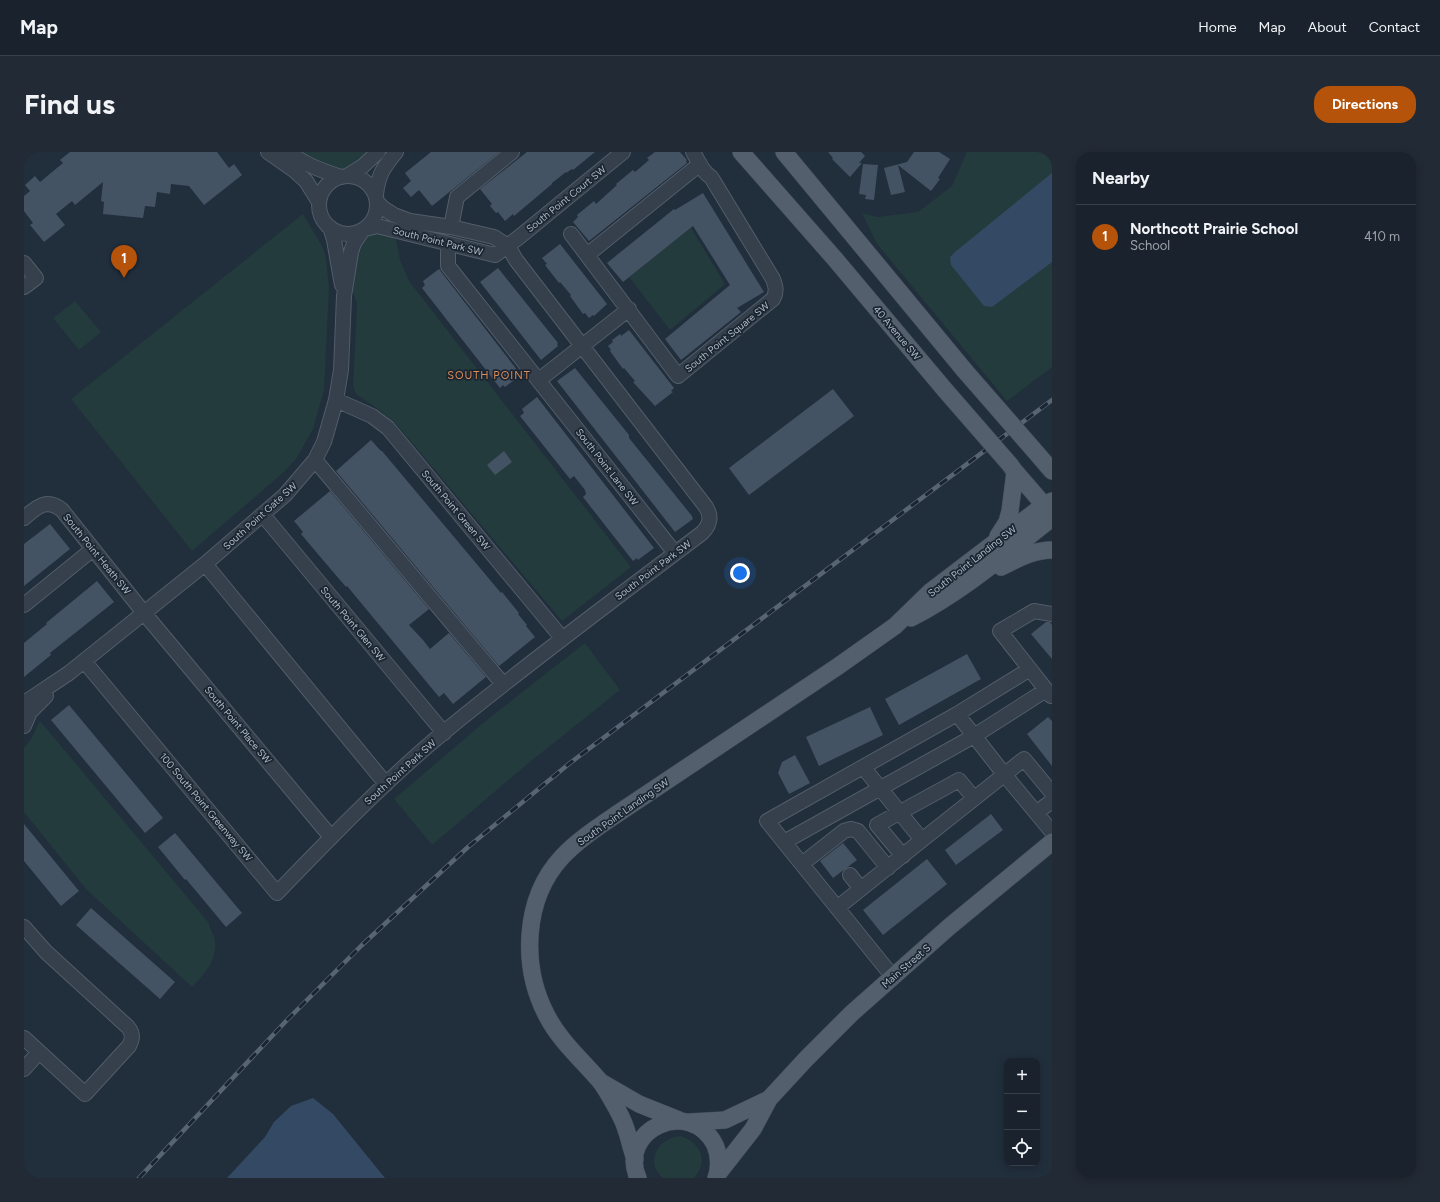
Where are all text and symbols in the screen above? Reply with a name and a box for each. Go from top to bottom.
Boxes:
text: Map [20,16,58,39]
text: Home [1198,19,1237,36]
text: Map [1259,19,1286,36]
text: About [1308,19,1347,36]
text: Contact [1369,19,1420,36]
button: Directions [1314,86,1416,123]
text: Find us [24,87,115,121]
street label: South Point Court SW [523,163,609,235]
text: Nearby [1092,168,1150,188]
text: Northcott Prairie School [1130,220,1298,238]
street label: South Point Park SW [392,224,485,259]
text: 1 [1102,229,1108,244]
text: 410 m [1364,229,1400,244]
text: School [1130,238,1170,253]
pin: 1 [111,245,137,278]
street label: South Point Square SW [682,299,772,375]
street label: 40 Avenue SW [870,303,924,363]
district label: SOUTH POINT [447,369,531,382]
street label: South Point Lane SW [573,426,641,509]
street label: South Point Green SW [419,467,494,553]
street label: South Point Gate SW [220,479,300,553]
street label: South Point Heath SW [60,511,134,597]
street label: South Point Landing SW [925,522,1019,600]
street label: South Point Park SW [612,537,694,603]
your location [730,563,750,583]
street label: South Point Glen SW [318,584,388,665]
street label: South Point Place SW [202,684,274,767]
street label: South Point Park SW [361,736,439,808]
street label: 100 South Point Greenway SW [157,750,256,864]
street label: South Point Landing SW [575,775,672,849]
street label: Main Street S [879,941,933,991]
map controls [1004,1058,1040,1166]
button: + [1004,1058,1040,1094]
button: − [1004,1094,1040,1130]
button: locate [1004,1130,1040,1166]

